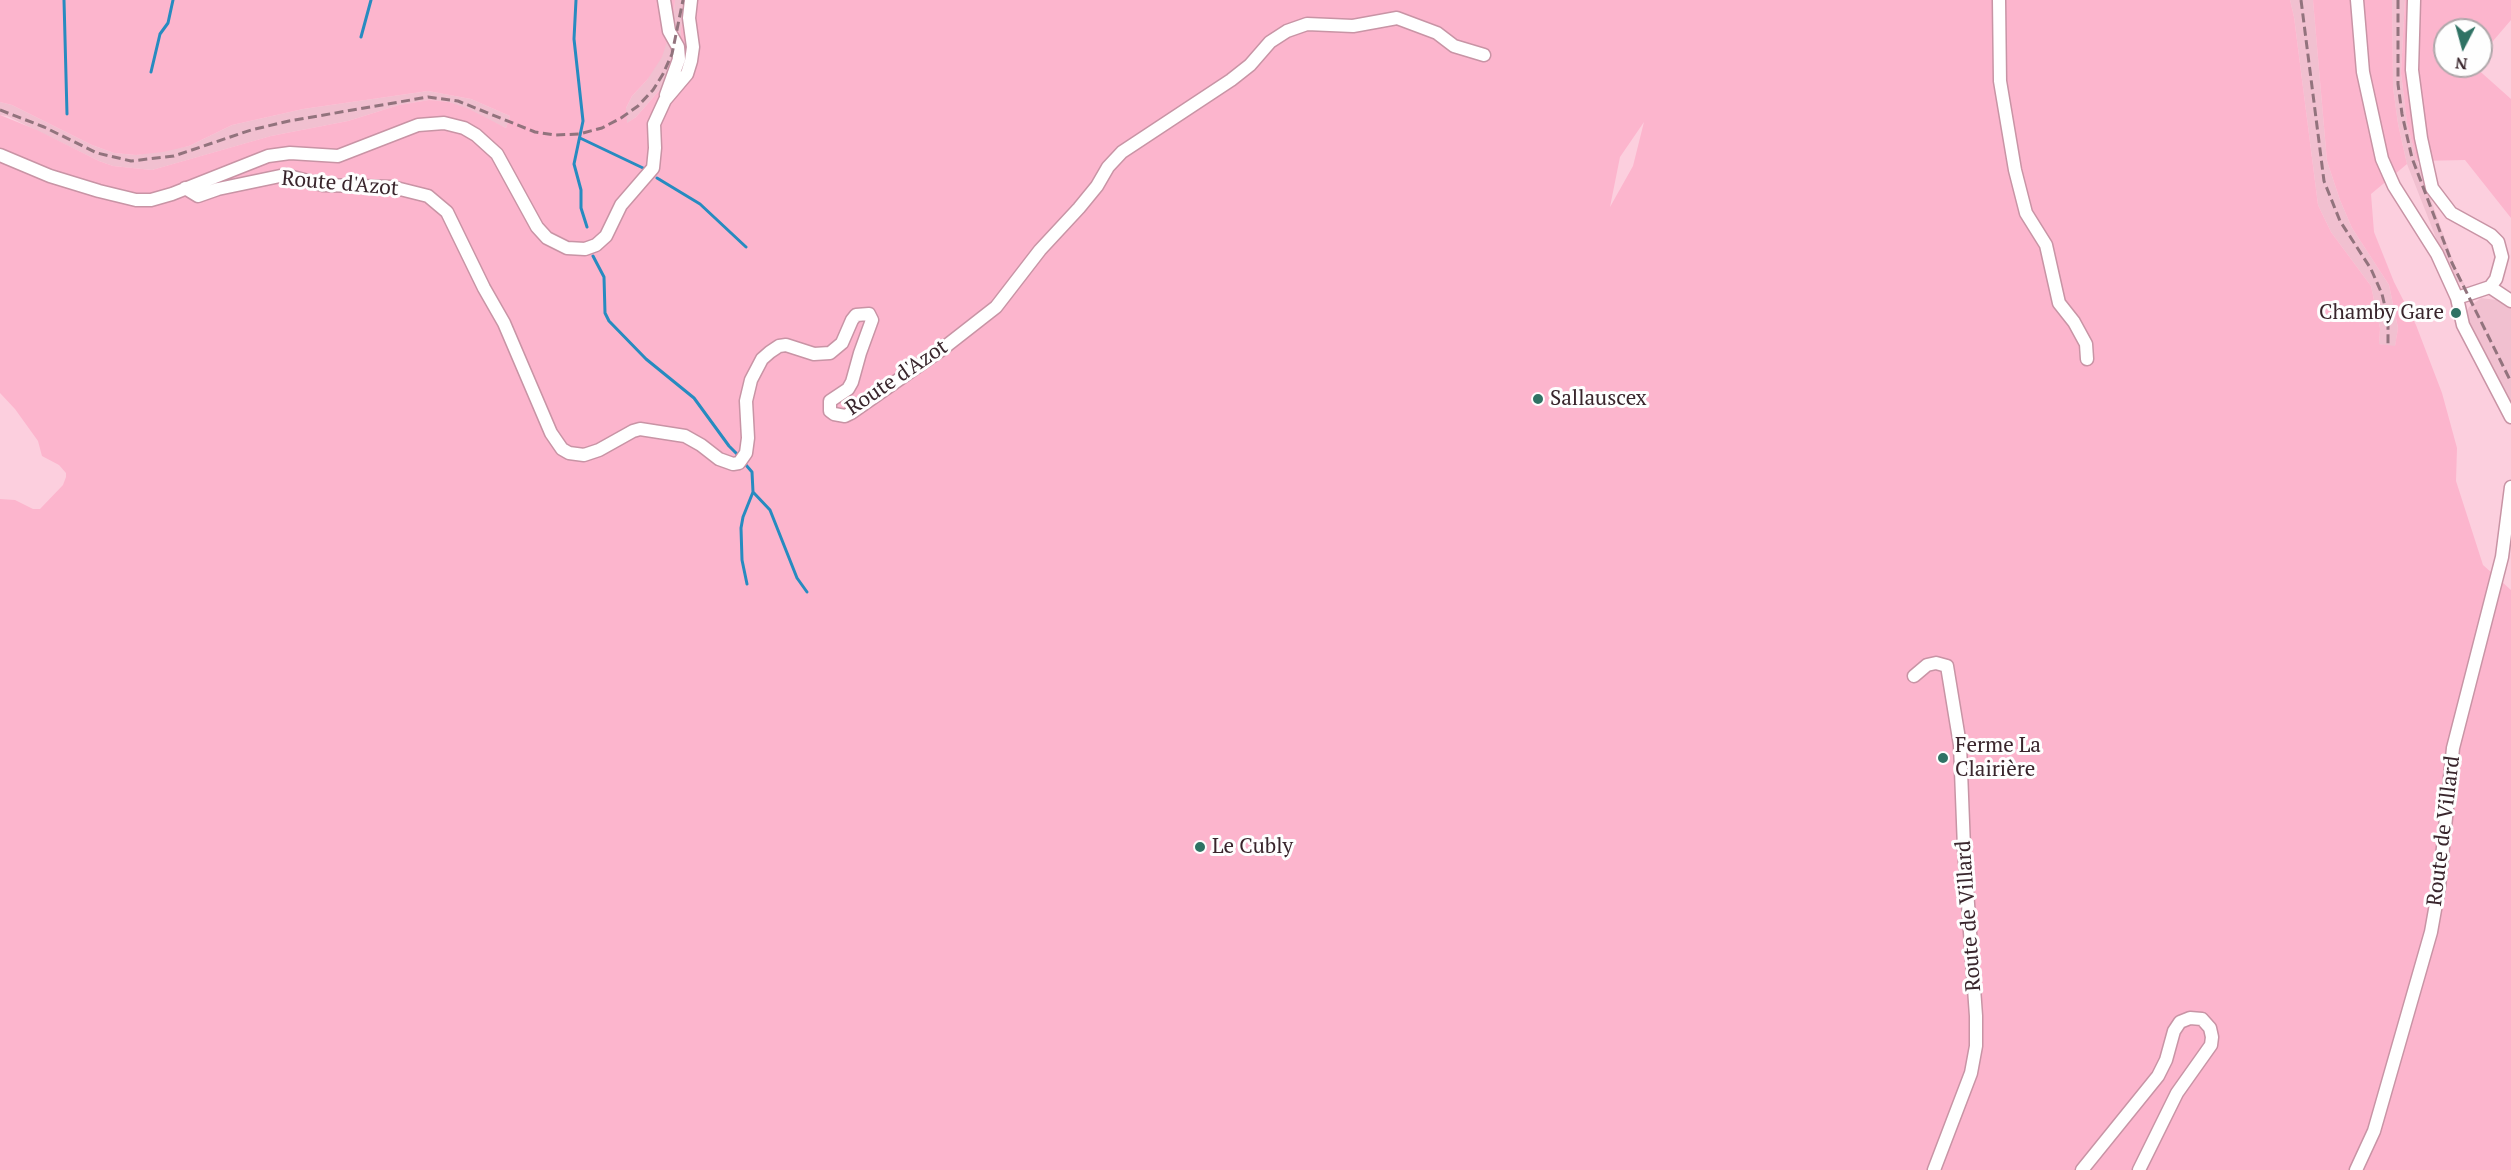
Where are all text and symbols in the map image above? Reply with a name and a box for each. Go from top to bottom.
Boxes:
north arrow [2433,18,2493,78]
text: N [2454,52,2469,75]
street label: Route d'Azot [280,166,400,202]
place label: Chamby Gare [2319,300,2444,326]
marker: Chamby Gare [2449,306,2463,320]
street label: Route d'Azot [841,335,953,421]
place label: Sallauscex [1550,386,1647,412]
marker: Sallauscex [1531,392,1545,406]
place label: Ferme La Clairière [1955,733,2041,783]
marker: Ferme La Clairière [1936,751,1950,765]
street label: Route de Villard [2422,754,2466,908]
place label: Le Cubly [1212,834,1293,860]
marker: Le Cubly [1193,840,1207,854]
street label: Route de Villard [1951,840,1987,992]

